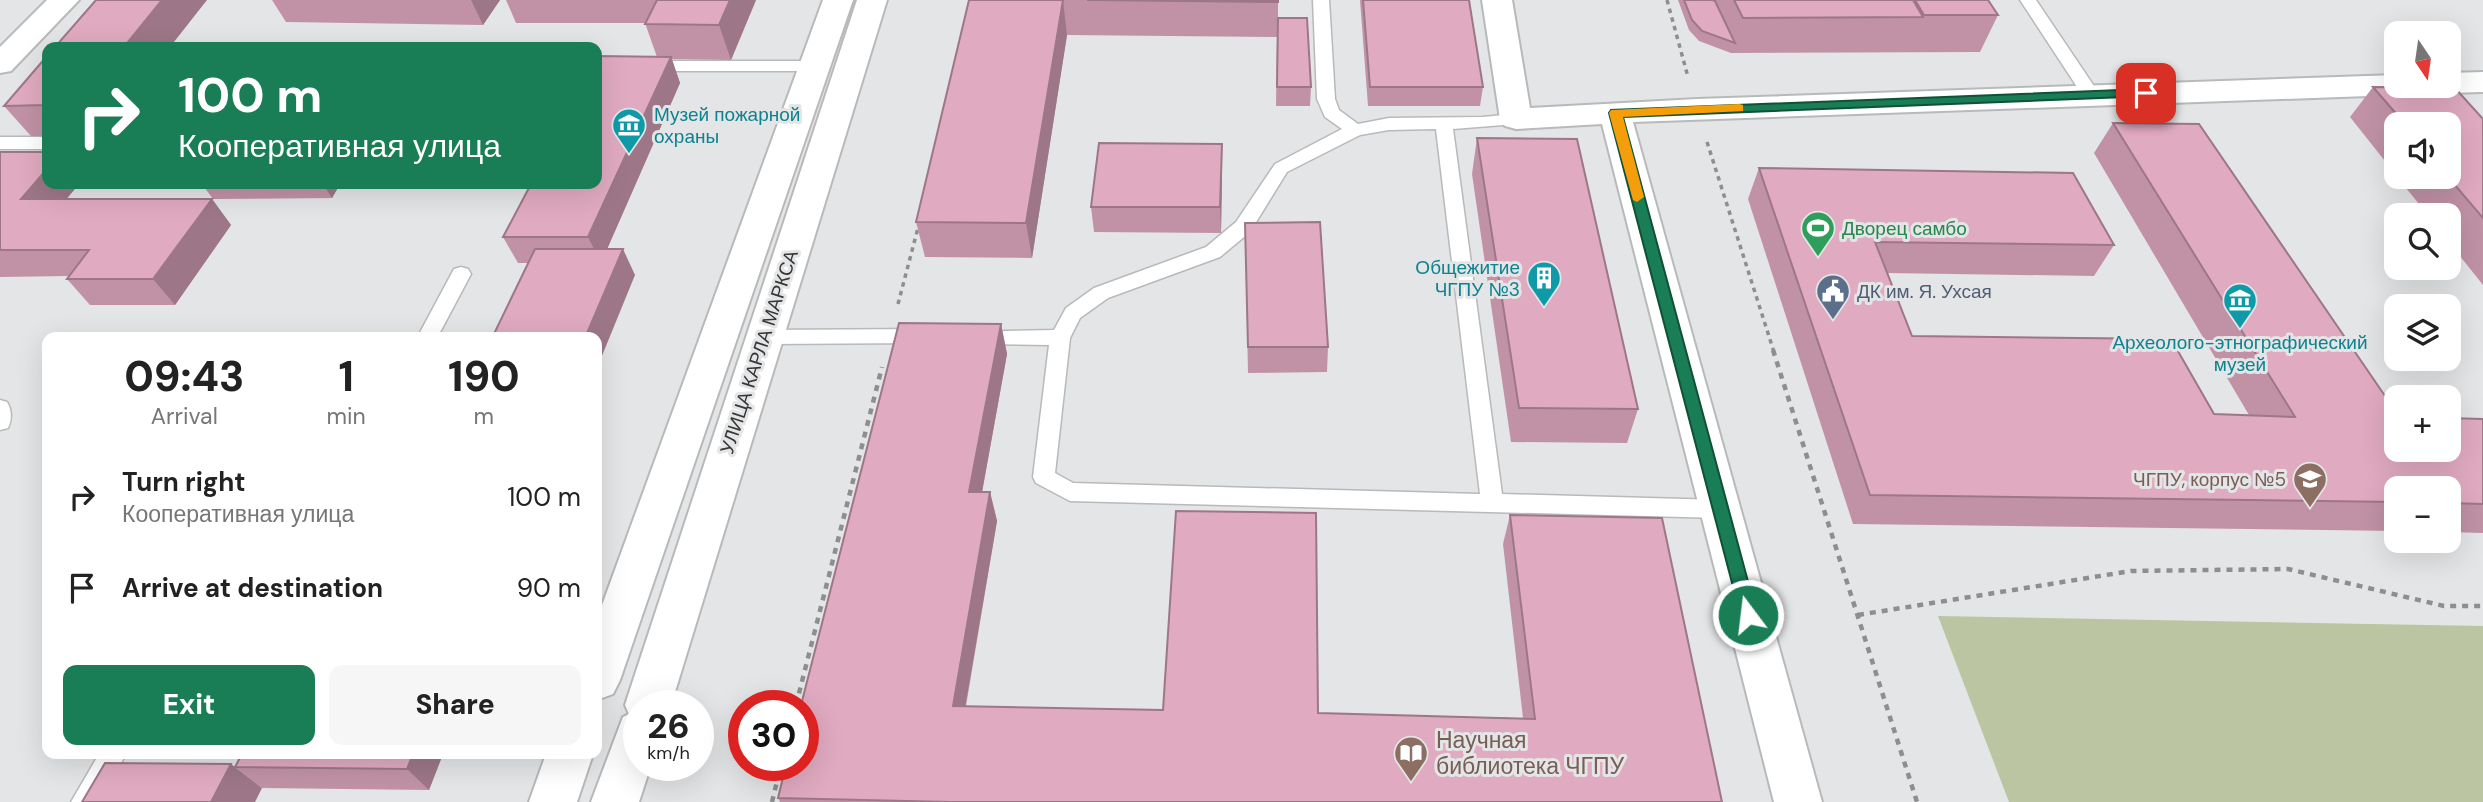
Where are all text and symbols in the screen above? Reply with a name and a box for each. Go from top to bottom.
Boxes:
north arrow [2384,21,2460,98]
map controls [2384,21,2461,553]
text: 100 m [178,63,322,127]
pin [2116,63,2176,123]
icon: right [63,70,154,161]
icon: arrive [2127,74,2165,112]
place label: Музей пожарной охраны [654,102,800,149]
museum icon: Музей пожарной охраны [610,106,648,155]
button: sound [2384,112,2461,189]
text: Кооперативная улица [178,125,501,167]
button: search [2384,203,2461,280]
sports icon: Дворец самбо [1799,209,1837,258]
place label: Дворец самбо [1842,216,1967,241]
street label: УЛИЦА КАРЛА МАРКСА [714,247,804,457]
place label: Общежитие ЧГПУ №3 [1415,255,1520,302]
building icon: Общежитие ЧГПУ №3 [1525,259,1563,308]
public building icon: ДК им. Я. Ухсая [1814,272,1852,321]
place label: ДК им. Я. Ухсая [1857,279,1992,304]
museum icon: Археолого-этнографический музей [2221,281,2259,330]
button: layers [2384,294,2461,371]
place label: Археолого-этнографический музей [2112,330,2368,377]
text: 09:43 [124,349,244,404]
text: 1 [338,349,354,404]
text: 190 [448,349,520,404]
button: + [2384,385,2461,462]
text: Arrival [151,401,218,431]
text: min [327,401,366,431]
text: m [474,401,494,431]
school or university icon: ЧГПУ, корпус №5 [2291,460,2329,509]
text: Turn right [122,465,246,499]
place label: ЧГПУ, корпус №5 [2133,467,2286,492]
button: − [2384,476,2461,553]
icon: right [63,478,101,516]
text: 100 m [507,480,581,514]
text: Кооперативная улица [122,499,354,529]
icon: arrive [63,569,101,607]
text: Arrive at destination [122,571,383,605]
text: 90 m [517,571,581,605]
position arrow [1711,578,1785,652]
button: Exit [63,665,315,745]
button: Share [329,665,581,745]
speed limit sign: 30 [728,690,819,781]
text: 26 [647,703,690,749]
place label: Научная библиотека ЧГПУ [1436,725,1625,781]
library icon: Научная библиотека ЧГПУ [1392,734,1430,783]
text: km/h [647,741,690,765]

